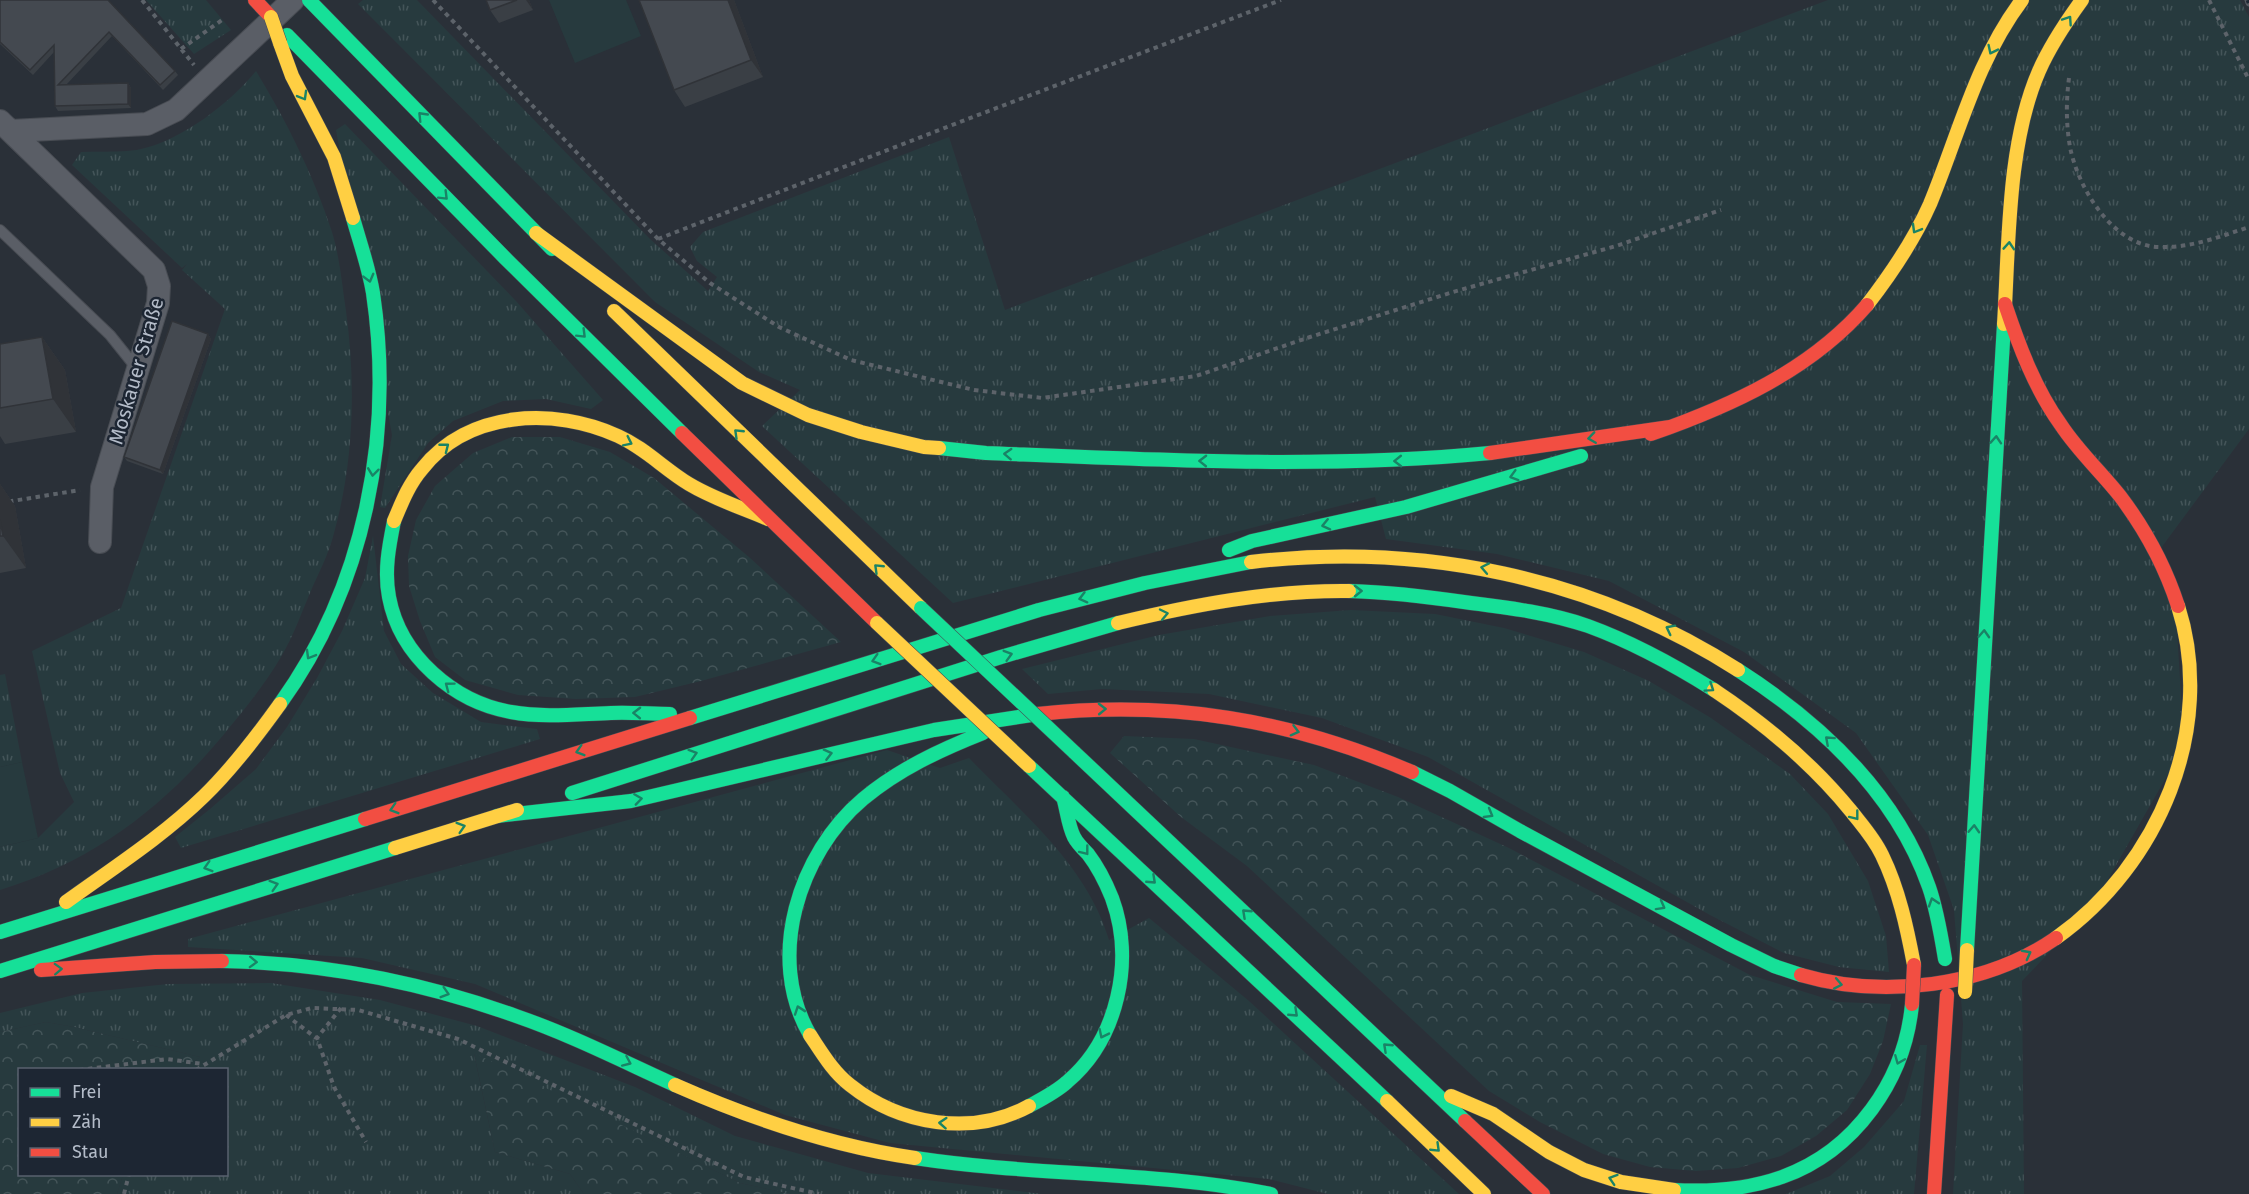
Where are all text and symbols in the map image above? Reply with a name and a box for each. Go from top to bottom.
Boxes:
one-way arrow [2061,16,2072,27]
one-way arrow [1988,44,2000,55]
one-way arrow [296,90,307,100]
one-way arrow [418,113,429,123]
one-way arrow [437,189,448,200]
one-way arrow [1911,223,1923,233]
one-way arrow [2002,242,2015,251]
one-way arrow [362,273,375,283]
street label: Moskauer Straße [104,295,168,447]
one-way arrow [576,327,586,338]
one-way arrow [734,429,745,440]
one-way arrow [1587,432,1596,444]
one-way arrow [622,435,633,447]
one-way arrow [1989,435,2002,444]
one-way arrow [438,443,449,454]
one-way arrow [1004,448,1013,461]
one-way arrow [1199,455,1208,467]
one-way arrow [1394,455,1403,467]
one-way arrow [367,468,380,477]
one-way arrow [1509,469,1519,482]
one-way arrow [1321,517,1331,530]
one-way arrow [1481,562,1491,575]
one-way arrow [875,564,885,575]
one-way arrow [1353,585,1362,597]
one-way arrow [1078,591,1089,603]
one-way arrow [1159,608,1169,621]
one-way arrow [1666,625,1676,636]
one-way arrow [1978,630,1991,639]
one-way arrow [306,649,317,659]
one-way arrow [1002,650,1012,662]
one-way arrow [871,653,882,665]
one-way arrow [1704,680,1715,691]
one-way arrow [445,682,456,693]
one-way arrow [1097,703,1106,715]
one-way arrow [633,707,642,719]
one-way arrow [1289,724,1300,736]
one-way arrow [1825,737,1836,748]
one-way arrow [575,744,586,756]
one-way arrow [822,748,832,761]
one-way arrow [687,749,698,762]
one-way arrow [633,794,643,806]
one-way arrow [389,802,400,814]
one-way arrow [1483,807,1493,818]
one-way arrow [1848,809,1859,820]
one-way arrow [455,822,466,834]
one-way arrow [1967,825,1980,834]
one-way arrow [1077,844,1088,855]
one-way arrow [203,860,214,872]
one-way arrow [1145,873,1155,884]
one-way arrow [268,880,279,892]
one-way arrow [1928,897,1941,908]
one-way arrow [1654,899,1665,910]
one-way arrow [1242,909,1252,920]
one-way arrow [2021,950,2032,961]
one-way arrow [249,956,258,968]
one-way arrow [54,963,63,976]
one-way arrow [1833,977,1843,990]
one-way arrow [439,986,450,998]
one-way arrow [793,1005,806,1016]
one-way arrow [1288,1006,1298,1017]
one-way arrow [1099,1027,1110,1038]
one-way arrow [1384,1043,1395,1054]
one-way arrow [1894,1054,1906,1065]
one-way arrow [621,1055,632,1067]
legend [18,1068,228,1176]
text: Frei [72,1081,102,1103]
text: Zäh [72,1111,101,1133]
one-way arrow [939,1117,948,1130]
one-way arrow [1428,1140,1439,1151]
text: Stau [72,1141,108,1163]
one-way arrow [1608,1174,1619,1187]

